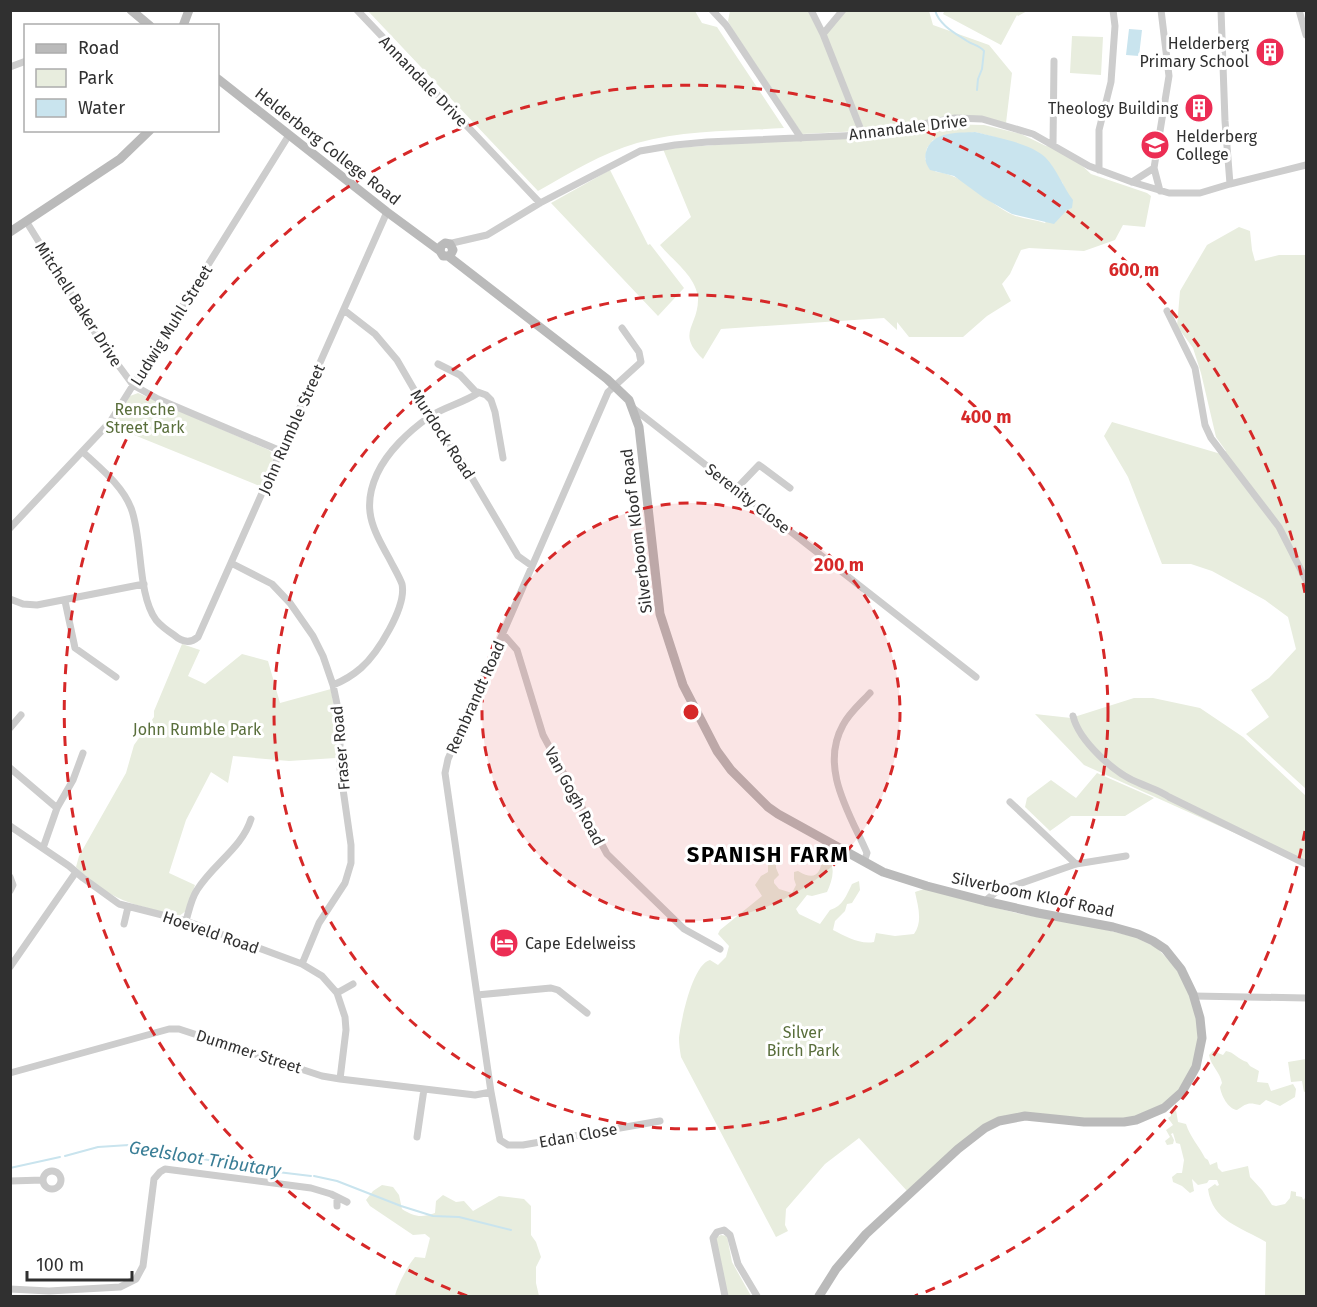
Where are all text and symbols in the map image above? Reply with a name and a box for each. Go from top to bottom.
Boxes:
legend [24,24,219,132]
street label: Annandale Drive [375,32,472,131]
place label: Helderberg Primary School [1140,34,1250,71]
building icon: Helderberg Primary School [1254,36,1286,68]
text: Road [78,37,120,59]
text: Park [78,67,114,89]
street label: Helderberg College Road [251,84,404,209]
building icon: Theology Building [1183,92,1215,124]
text: Water [78,97,125,119]
place label: Theology Building [1048,99,1179,118]
street label: Annandale Drive [848,111,968,144]
place label: Helderberg College [1176,127,1258,164]
school or university icon: Helderberg College [1139,129,1171,161]
street label: Mitchell Baker Drive [31,238,126,370]
text: 600 m [1109,259,1159,281]
street label: Ludwig Muhl Street [127,261,216,389]
street label: John Rumble Street [254,361,329,497]
street label: Murdock Road [406,386,479,483]
park label: Rensche Street Park [105,400,185,437]
text: 400 m [961,406,1011,428]
street label: Silverboom Kloof Road [617,447,656,614]
street label: Serenity Close [701,459,794,537]
text: 200 m [814,554,864,576]
street label: Rembrandt Road [442,638,509,757]
centre of rings [681,702,701,722]
street label: Fraser Road [327,705,354,791]
park label: John Rumble Park [133,720,262,739]
street label: Van Gogh Road [541,744,608,849]
district label: SPANISH FARM [687,841,849,868]
street label: Silverboom Kloof Road [950,868,1116,921]
street label: Hoeveld Road [160,907,262,958]
hotel icon: Cape Edelweiss [488,927,520,959]
place label: Cape Edelweiss [525,934,636,953]
park label: Silver Birch Park [767,1023,840,1060]
street label: Dummer Street [194,1026,304,1078]
street label: Edan Close [537,1119,619,1152]
water label: Geelsloot Tributary [128,1136,284,1182]
scale bar [27,1244,132,1282]
text: 100 m [36,1254,84,1276]

